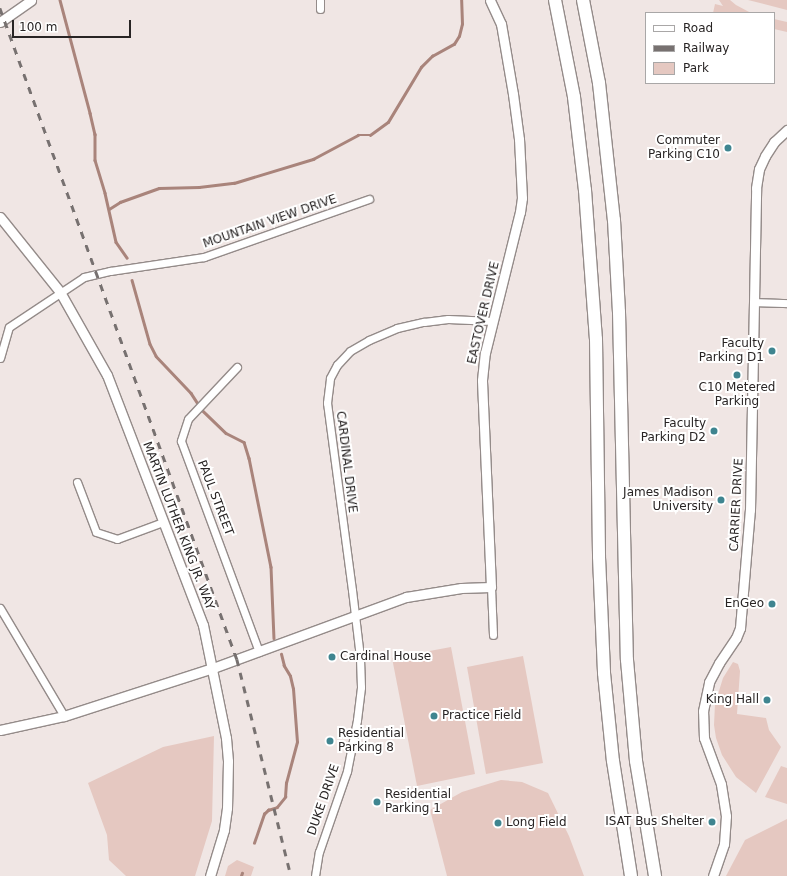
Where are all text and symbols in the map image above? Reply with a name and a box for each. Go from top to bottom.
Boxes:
scale bar [14,12,133,38]
legend [645,12,775,84]
text: 100 m [19,20,57,34]
text: Road [683,21,713,35]
text: Railway [683,41,729,55]
text: Park [683,61,709,75]
place label: Commuter Parking C10 [648,134,720,162]
marker: Commuter Parking C10 [723,143,733,153]
street label: MOUNTAIN VIEW DRIVE [201,192,339,252]
street label: EASTOVER DRIVE [465,260,503,366]
place label: Faculty Parking D1 [699,337,764,365]
marker: Faculty Parking D1 [767,346,777,356]
marker: C10 Metered Parking [732,370,742,380]
place label: C10 Metered Parking [699,381,775,409]
street label: CARDINAL DRIVE [333,410,359,514]
place label: Faculty Parking D2 [641,417,706,445]
marker: Faculty Parking D2 [709,426,719,436]
street label: MARTIN LUTHER KING JR. WAY [139,440,217,612]
street label: PAUL STREET [194,458,236,538]
street label: CARRIER DRIVE [727,458,747,552]
place label: James Madison University [623,486,713,514]
marker: James Madison University [716,495,726,505]
place label: EnGeo [725,597,764,611]
marker: EnGeo [767,599,777,609]
place label: Cardinal House [340,650,431,664]
marker: Cardinal House [327,652,337,662]
place label: King Hall [706,693,759,707]
marker: King Hall [762,695,772,705]
place label: Practice Field [442,709,521,723]
marker: Practice Field [429,711,439,721]
place label: Residential Parking 8 [338,727,404,755]
marker: Residential Parking 8 [325,736,335,746]
street label: DUKE DRIVE [305,763,343,837]
place label: Residential Parking 1 [385,788,451,816]
marker: Residential Parking 1 [372,797,382,807]
place label: ISAT Bus Shelter [605,815,704,829]
place label: Long Field [506,816,567,830]
marker: ISAT Bus Shelter [707,817,717,827]
marker: Long Field [493,818,503,828]

